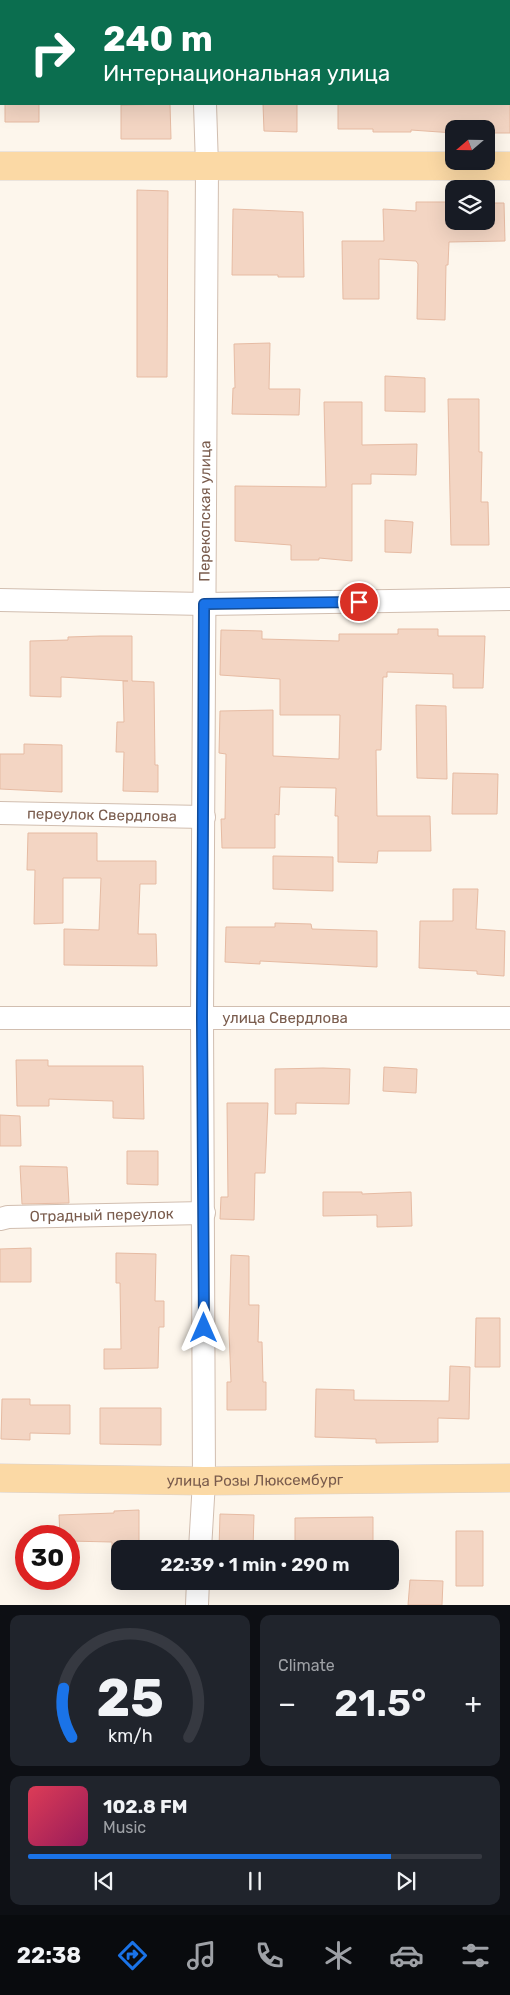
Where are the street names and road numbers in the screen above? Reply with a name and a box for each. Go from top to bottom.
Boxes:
street label: Перекопская улица [196,440,214,582]
street label: переулок Свердлова [27,805,177,825]
street label: улица Свердлова [222,1009,348,1027]
street label: Отрадный переулок [29,1205,174,1226]
street label: улица Розы Люксембург [167,1471,344,1490]

